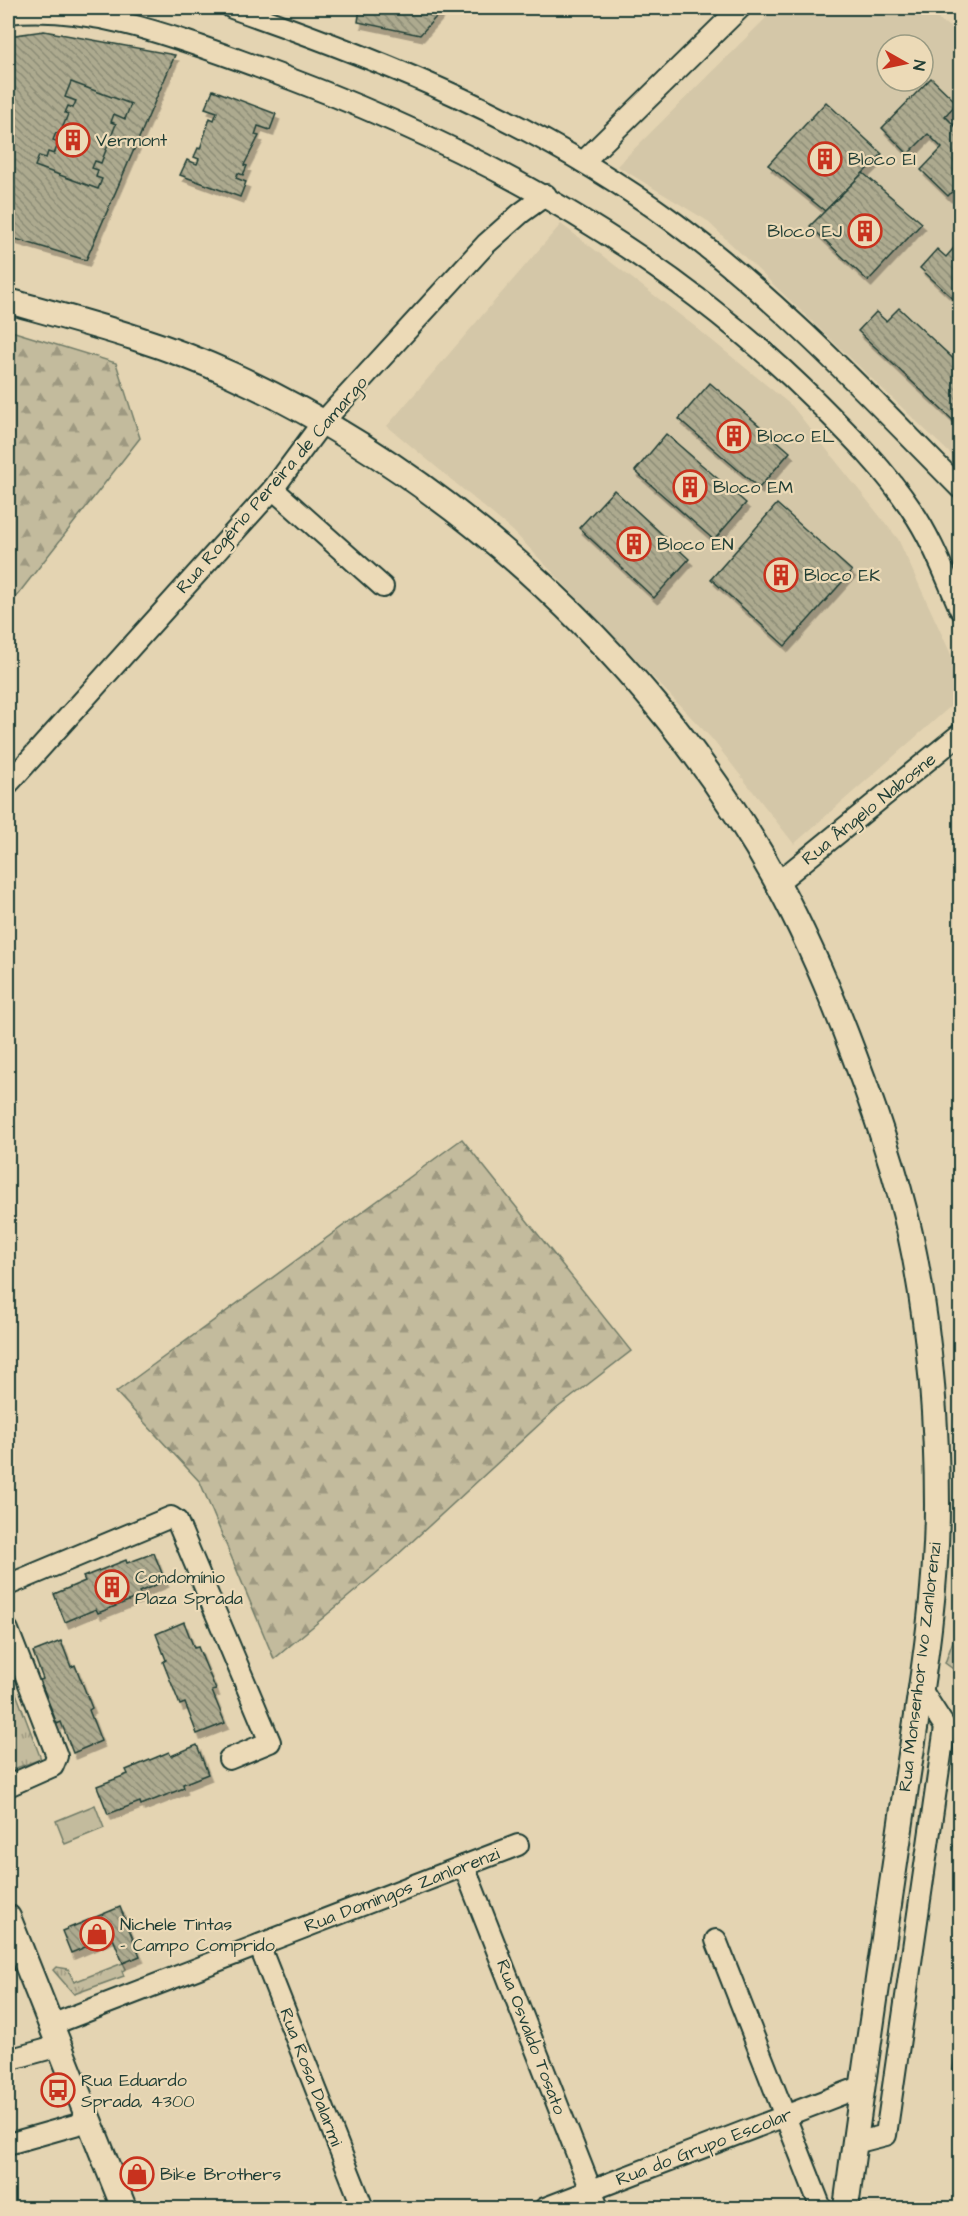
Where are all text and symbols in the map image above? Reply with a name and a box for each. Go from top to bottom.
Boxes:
north arrow [875,33,935,93]
text: N [907,59,930,72]
building icon: Vermont [55,122,91,158]
place label: Vermont [96,128,168,153]
building icon: Bloco EI [807,141,843,177]
place label: Bloco EI [848,147,916,172]
building icon: Bloco EJ [847,213,883,249]
place label: Bloco EJ [767,219,842,244]
street label: Rua Rogério Pereira de Camargo [170,371,374,600]
building icon: Bloco EL [716,418,752,454]
place label: Bloco EL [757,424,835,449]
building icon: Bloco EM [672,469,708,505]
place label: Bloco EM [713,475,793,500]
building icon: Bloco EN [616,526,652,562]
place label: Bloco EN [657,532,733,557]
building icon: Bloco EK [763,557,799,593]
place label: Bloco EK [804,563,880,588]
street label: Rua Ângelo Nabosne [796,747,942,872]
street label: Rua Monsenhor Ivo Zanlorenzi [892,1541,948,1793]
place label: Condomínio Plaza Sprada [135,1565,243,1611]
building icon: Condomínio Plaza Sprada [94,1569,130,1605]
street label: Rua Domingos Zanlorenzi [301,1841,504,1940]
place label: Nichele Tintas - Campo Comprido [120,1912,275,1958]
shop icon: Nichele Tintas - Campo Comprido [79,1916,115,1952]
street label: Rua Osvaldo Tosato [490,1956,572,2118]
street label: Rua Rosa Dalarmi [273,2004,349,2150]
place label: Rua Eduardo Sprada, 4300 [81,2068,195,2114]
bus stop icon: Rua Eduardo Sprada, 4300 [40,2072,76,2108]
street label: Rua do Grupo Escolar [612,2102,796,2192]
shop icon: Bike Brothers [119,2156,155,2192]
place label: Bike Brothers [160,2162,281,2187]

